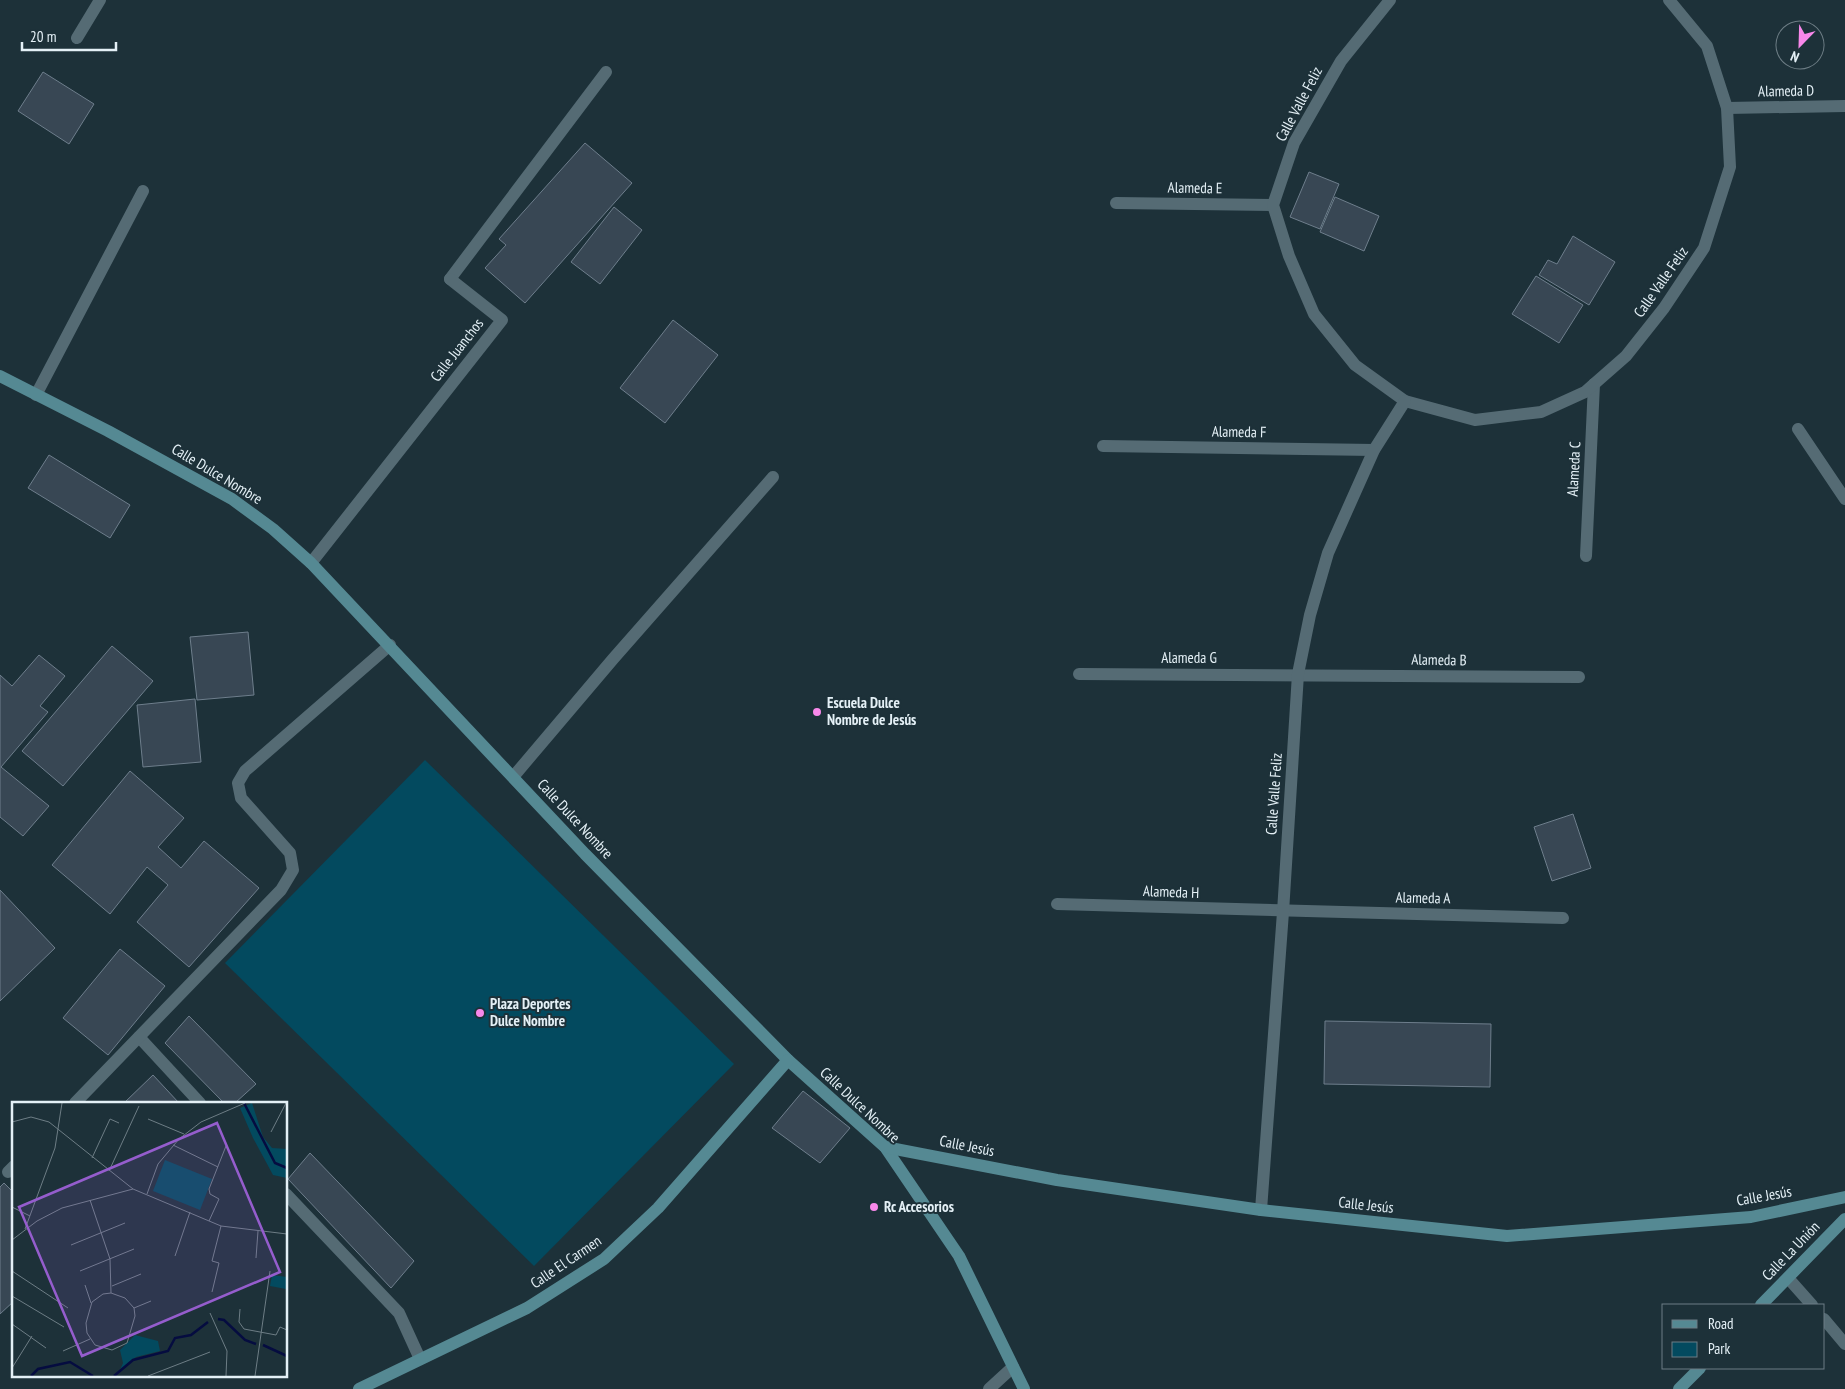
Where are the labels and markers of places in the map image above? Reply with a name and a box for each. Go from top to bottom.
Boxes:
place label: Escuela Dulce Nombre de Jesús [827,693,916,729]
marker: Escuela Dulce Nombre de Jesús [811,706,823,718]
place label: Plaza Deportes Dulce Nombre [490,994,571,1030]
marker: Plaza Deportes Dulce Nombre [474,1007,486,1019]
place label: Rc Accesorios [884,1197,954,1216]
marker: Rc Accesorios [868,1201,880,1213]

